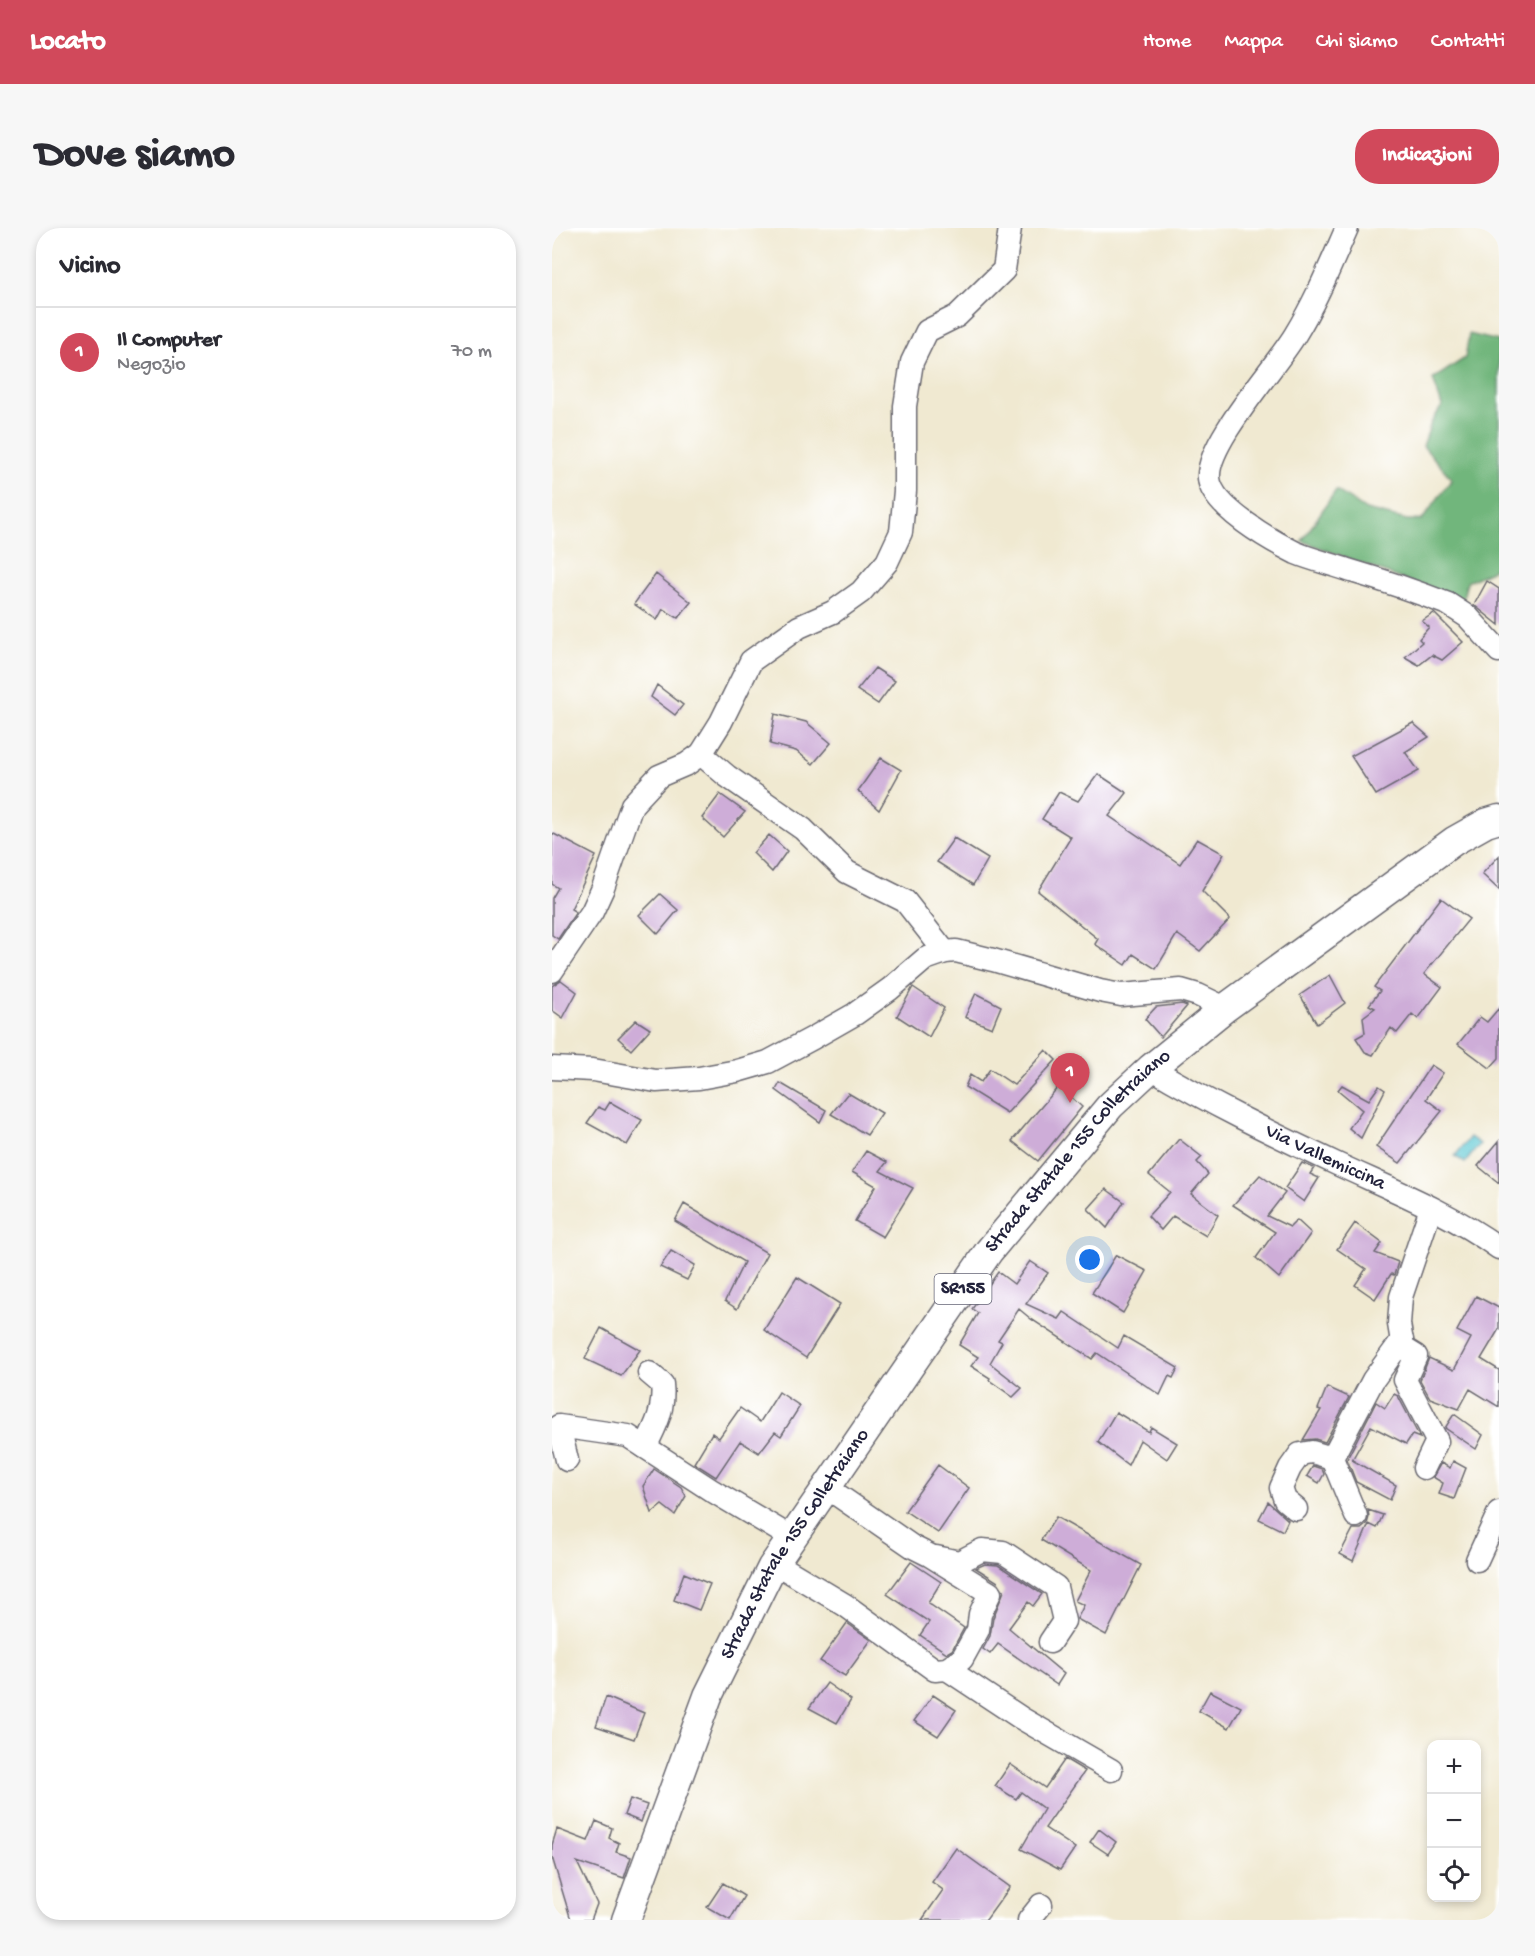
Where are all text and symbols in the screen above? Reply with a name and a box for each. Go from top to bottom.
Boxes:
text: Locato [30,26,106,59]
text: Home [1143,30,1191,55]
text: Mappa [1224,30,1283,55]
text: Chi siamo [1316,30,1398,55]
text: Contatti [1431,30,1505,55]
button: Indicazioni [1355,129,1499,184]
text: Dove siamo [36,132,235,181]
text: Vicino [60,252,120,283]
text: Il Computer [117,328,221,354]
text: 1 [75,341,84,364]
text: 70 m [451,341,492,364]
text: Negozio [117,354,186,377]
street label: Strada Statale 155 Colletraiano [982,1046,1178,1260]
pin: 1 [1050,1054,1090,1103]
street label: Via Vallemiccina [1260,1119,1390,1196]
your location [1075,1245,1104,1274]
road number: SR155 [934,1274,992,1304]
street label: Strada Statale 155 Colletraiano [716,1425,875,1663]
map controls [1427,1740,1481,1902]
button: + [1427,1740,1481,1794]
button: − [1427,1794,1481,1848]
button: locate [1427,1848,1481,1902]

